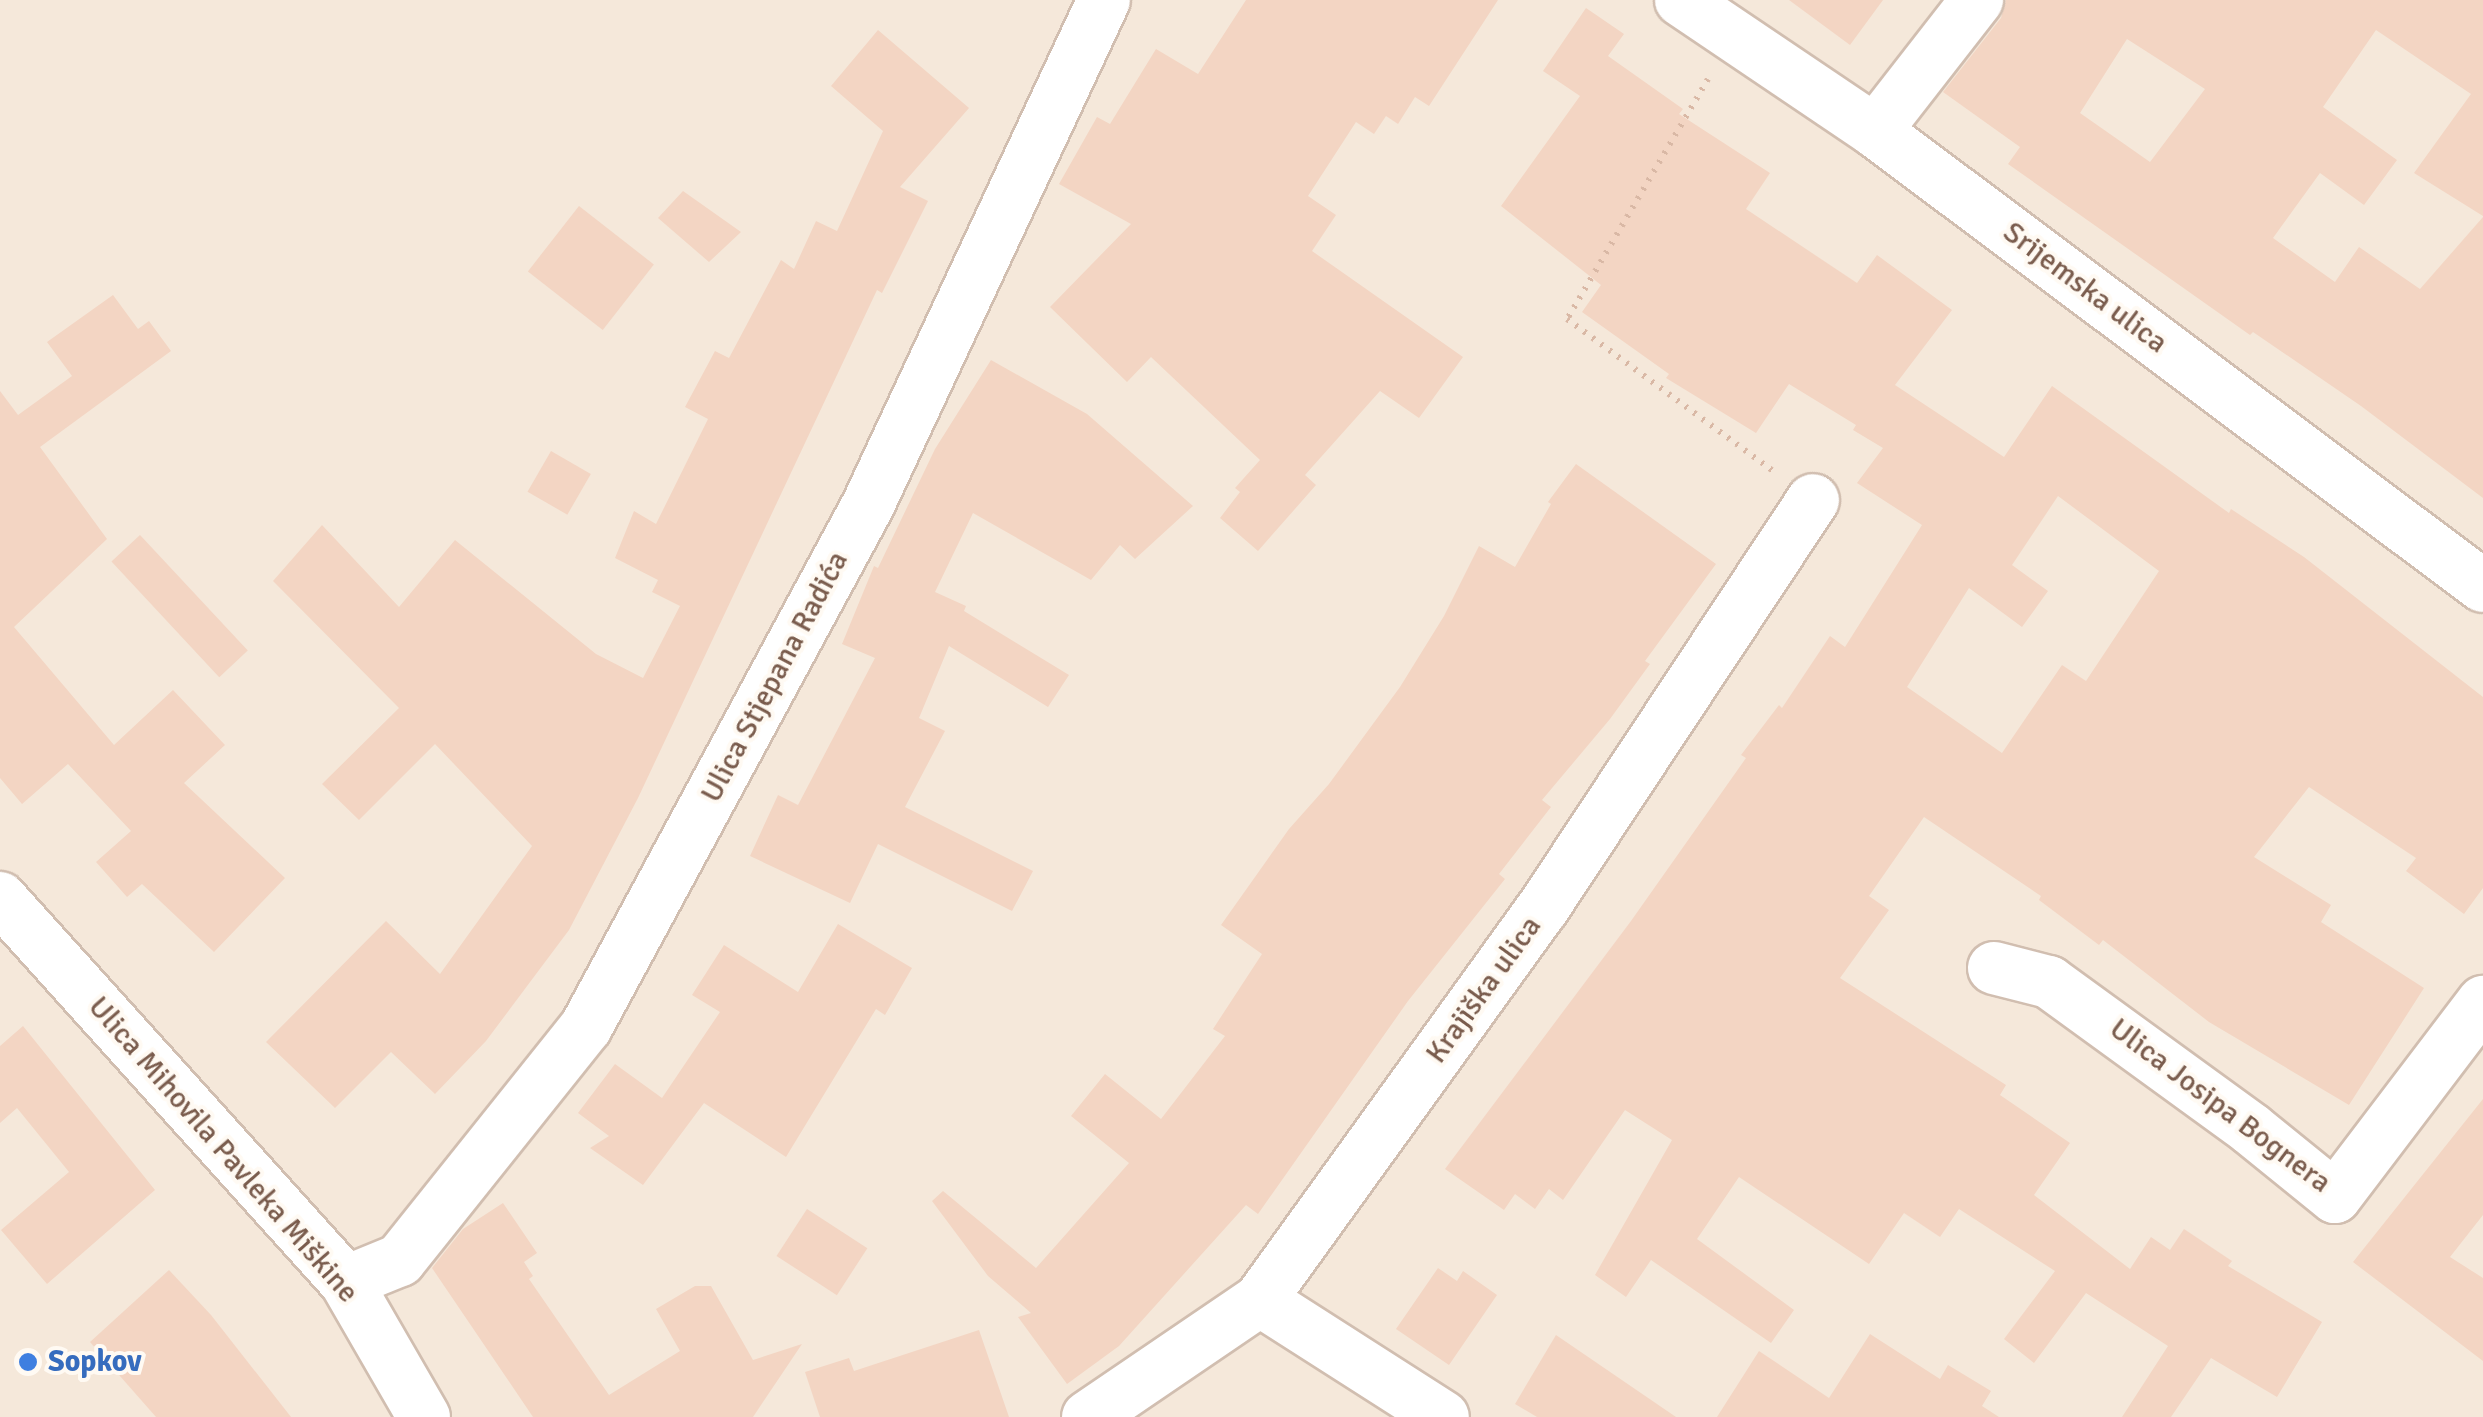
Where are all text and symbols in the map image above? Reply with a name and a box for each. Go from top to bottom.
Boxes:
street label: Srijemska ulica [1996,215,2174,361]
street label: Ulica Stjepana Radića [694,545,856,809]
street label: Krajiška ulica [1419,909,1549,1071]
street label: Ulica Mihovila Pavleka Miškine [80,990,366,1310]
street label: Ulica Josipa Bognera [2102,1011,2338,1201]
place label: Sopkov [48,1344,142,1380]
marker: Sopkov [17,1351,39,1373]

